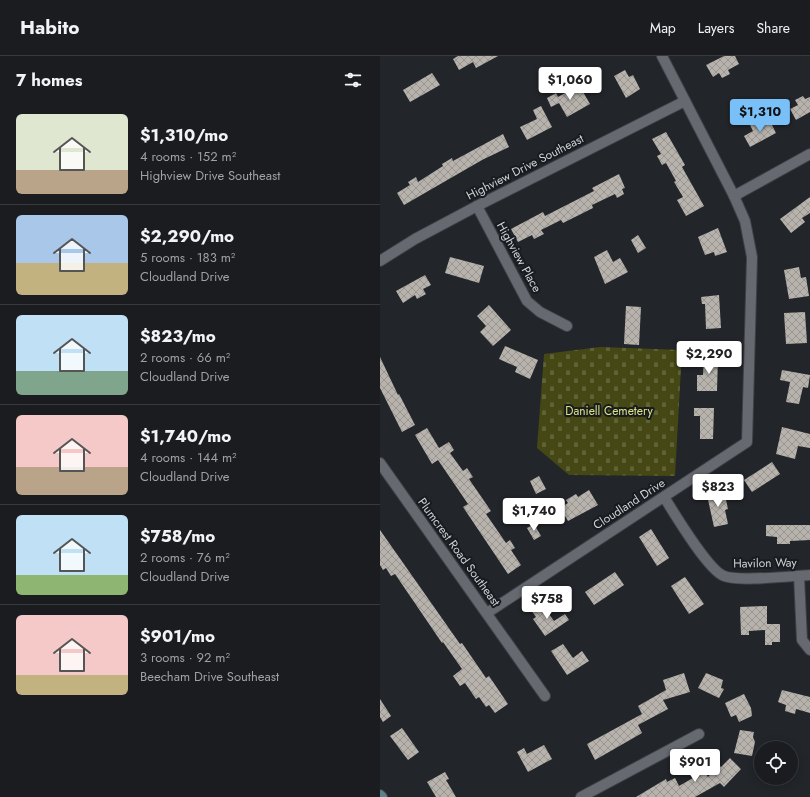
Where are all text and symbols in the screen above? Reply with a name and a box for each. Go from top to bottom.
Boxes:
text: Habito [20,14,79,41]
text: Map [650,18,676,38]
text: Layers [698,18,734,38]
text: Share [756,18,790,38]
pin: $1,060 [537,67,603,101]
text: 7 homes [16,68,83,92]
icon: filters [342,69,364,91]
text: $1,060 [548,70,592,89]
pin: $1,310 [727,99,793,133]
text: $1,310 [739,102,781,121]
text: $1,310/mo [140,123,228,147]
icon: home [48,130,96,178]
street label: Highview Drive Southeast [463,130,587,204]
text: 4 rooms · 152 m² [140,147,236,166]
text: Highview Drive Southeast [140,166,280,185]
street label: Highview Place [492,219,546,295]
text: $2,290/mo [140,224,234,248]
icon: home [48,231,96,279]
text: 5 rooms · 183 m² [140,248,235,267]
text: Cloudland Drive [140,267,230,286]
text: $823/mo [140,324,216,348]
icon: home [48,331,96,379]
pin: $2,290 [676,341,742,375]
text: $2,290 [686,344,732,363]
text: 2 rooms · 66 m² [140,348,230,367]
text: Cloudland Drive [140,367,230,386]
park label: Daniell Cemetery [565,402,653,420]
text: $1,740/mo [140,424,231,448]
icon: home [48,431,96,479]
text: 4 rooms · 144 m² [140,448,237,467]
text: Cloudland Drive [140,467,230,486]
street label: Cloudland Drive [589,474,669,534]
pin: $823 [694,474,742,508]
text: $823 [702,477,734,496]
street label: Plumcrest Road Southeast [414,494,505,610]
pin: $1,740 [501,498,567,532]
text: $1,740 [512,501,556,520]
text: $758/mo [140,524,215,548]
icon: home [48,531,96,579]
text: 2 rooms · 76 m² [140,548,230,567]
street label: Havilon Way [733,553,798,573]
text: Cloudland Drive [140,567,230,586]
pin: $758 [523,586,571,620]
text: $758 [531,589,563,608]
text: $901/mo [140,624,215,648]
icon: home [48,631,96,679]
text: 3 rooms · 92 m² [140,648,230,667]
text: Beecham Drive Southeast [140,667,279,686]
map controls [754,741,798,785]
button: locate [754,741,798,785]
pin: $901 [671,749,719,783]
text: $901 [679,752,711,771]

